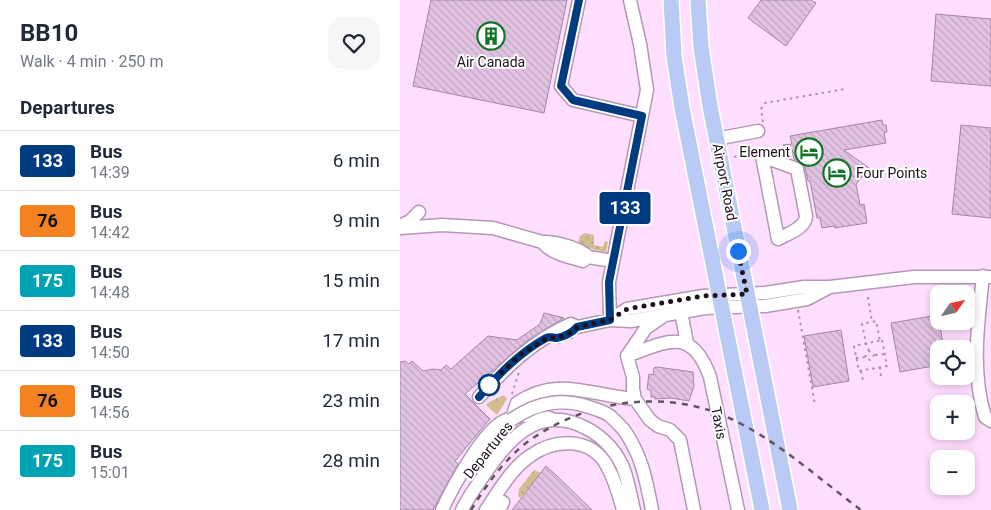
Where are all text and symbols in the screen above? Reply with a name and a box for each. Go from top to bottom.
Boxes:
button: heart [328,17,380,69]
text: BB10 [20,19,78,47]
building icon: Air Canada [476,21,506,51]
text: Walk · 4 min · 250 m [20,52,164,71]
place label: Air Canada [457,54,525,70]
text: Departures [20,96,115,119]
hotel icon: Element [794,137,824,167]
text: Bus [90,140,123,163]
street label: Airport Road [710,142,740,222]
place label: Element [739,144,790,160]
text: 6 min [333,149,380,172]
text: 133 [32,150,63,171]
hotel icon: Four Points [822,158,852,188]
text: 14:39 [90,163,130,182]
place label: Four Points [856,165,927,181]
line badge: 133 [596,192,654,224]
text: 133 [610,197,640,218]
text: Bus [90,200,123,223]
text: 9 min [333,209,380,232]
text: 76 [37,210,58,231]
text: 14:42 [90,223,130,242]
your location [726,239,751,264]
text: Bus [90,260,123,283]
text: 15 min [322,269,380,292]
text: 175 [32,270,63,291]
text: 14:48 [90,283,130,302]
north arrow [930,285,975,330]
map controls [930,285,975,495]
text: Bus [90,320,123,343]
text: 17 min [322,329,380,352]
text: 133 [32,330,63,351]
button: locate [930,340,975,385]
text: 14:50 [90,343,130,362]
unlabelled marker [478,374,500,396]
text: Bus [90,380,123,403]
text: 23 min [322,389,380,412]
text: 76 [37,390,58,411]
button: + [930,395,975,440]
text: 14:56 [90,403,130,422]
street label: Taxis [708,405,730,441]
street label: Departures [460,418,516,482]
text: Bus [90,440,123,463]
text: 28 min [322,449,380,472]
text: 175 [32,450,63,471]
button: − [930,450,975,495]
text: 15:01 [90,463,130,482]

